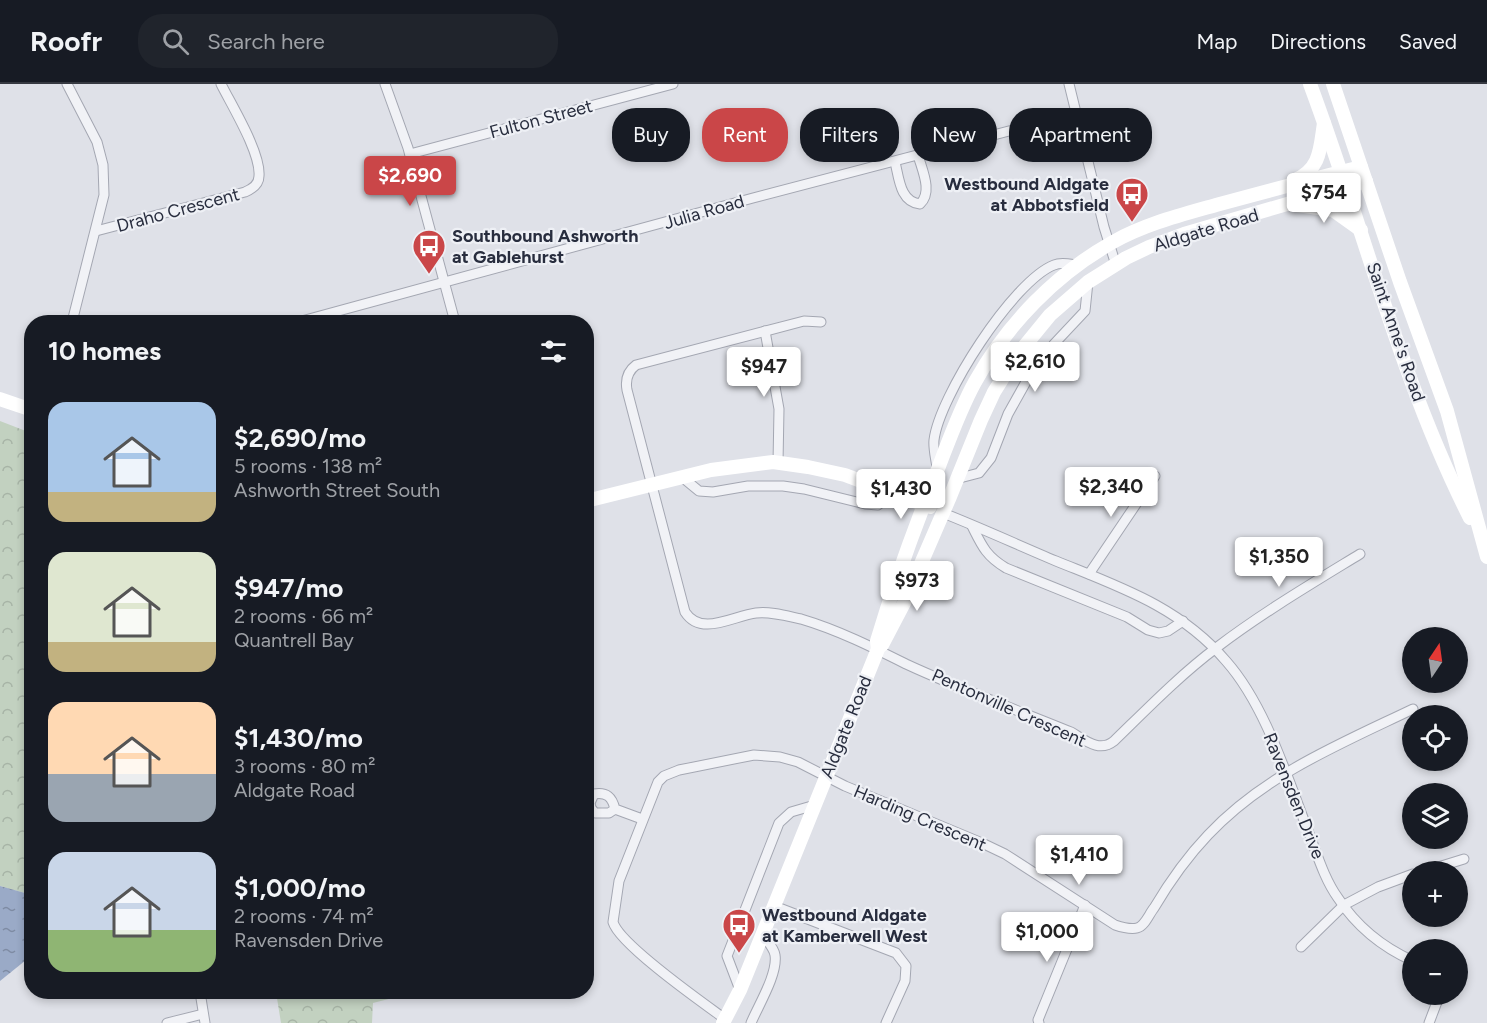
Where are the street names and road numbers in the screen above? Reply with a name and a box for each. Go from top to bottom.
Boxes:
street label: Fulton Street [487,95,595,143]
street label: Draho Crescent [114,183,242,237]
street label: Julia Road [661,190,747,234]
street label: Aldgate Road [1151,204,1261,256]
street label: Saint Anne's Road [1362,260,1430,404]
street label: Pentonville Crescent [928,664,1090,752]
street label: Aldgate Road [815,672,877,782]
street label: Ravensden Drive [1259,730,1329,862]
street label: Harding Crescent [850,780,990,856]

